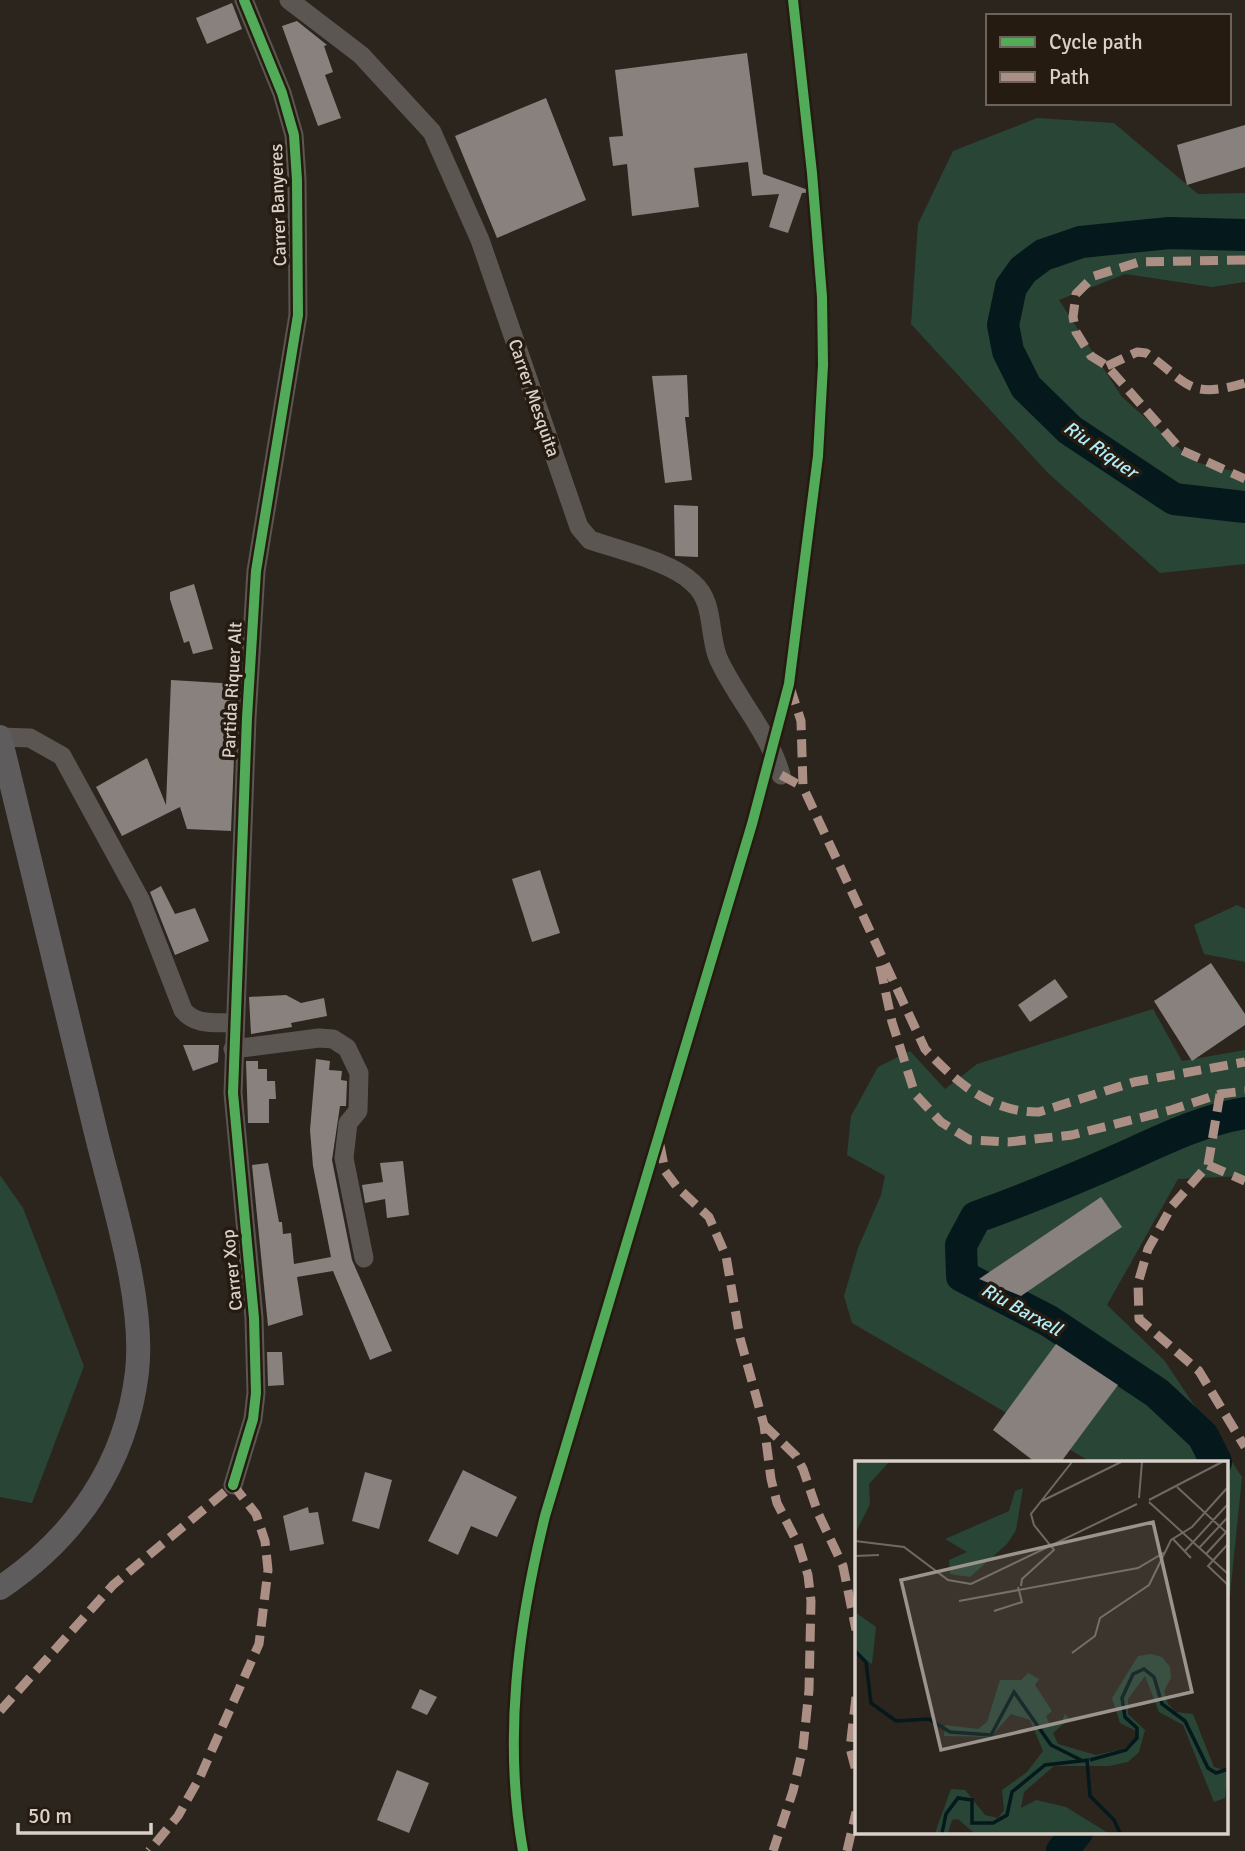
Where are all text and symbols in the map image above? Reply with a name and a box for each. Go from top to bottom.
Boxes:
legend [986,14,1231,105]
text: Cycle path [1049,29,1143,55]
text: Path [1049,64,1090,90]
street label: Carrer Banyeres [265,143,291,266]
street label: Carrer Mesquita [504,336,564,460]
water label: Riu Riquer [1059,416,1144,486]
street label: Partida Riquer Alt [217,621,247,759]
street label: Carrer Xop [217,1228,247,1312]
water label: Riu Barxell [977,1278,1067,1342]
inset map [855,1461,1228,1834]
scale bar [18,1792,150,1836]
text: 50 m [28,1803,72,1829]

